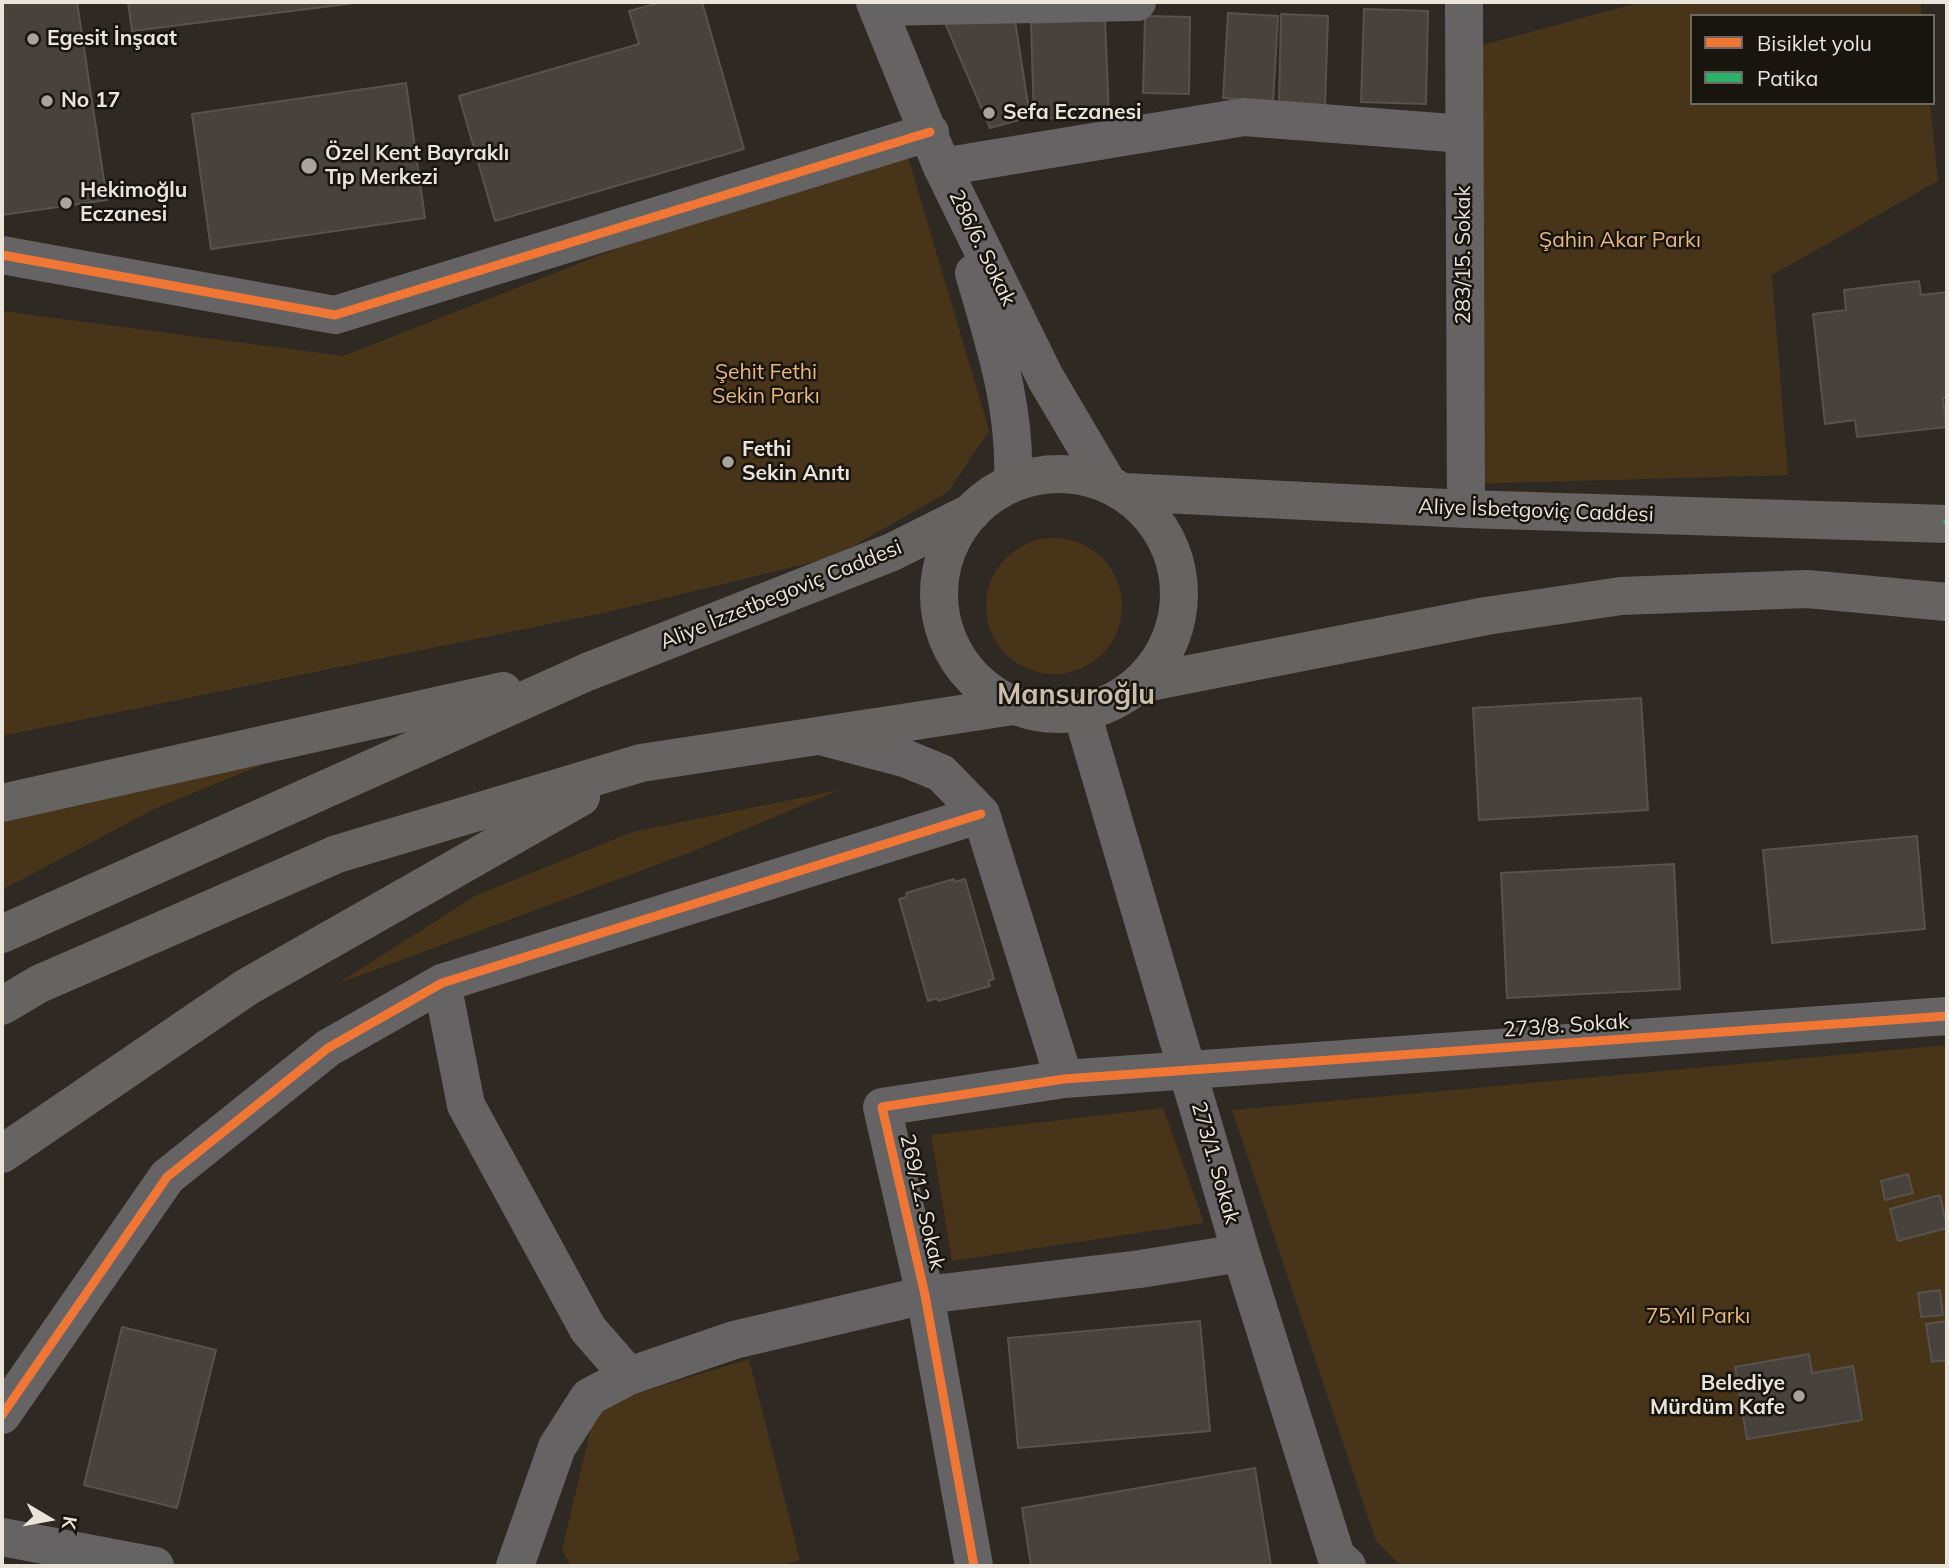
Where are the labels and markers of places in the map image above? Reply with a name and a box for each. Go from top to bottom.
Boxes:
place label: Egesit İnşaat [47,26,177,52]
marker: Egesit İnşaat [25,31,41,47]
place label: No 17 [61,88,120,114]
marker: No 17 [39,93,55,109]
place label: Sefa Eczanesi [1003,100,1142,126]
marker: Sefa Eczanesi [981,105,997,121]
place label: Özel Kent Bayraklı Tıp Merkezi [325,141,509,191]
marker: Özel Kent Bayraklı Tıp Merkezi [299,156,319,176]
place label: Hekimoğlu Eczanesi [80,178,187,228]
marker: Hekimoğlu Eczanesi [58,195,74,211]
place label: Fethi Sekin Anıtı [742,437,850,487]
marker: Fethi Sekin Anıtı [720,454,736,470]
place label: Belediye Mürdüm Kafe [1650,1371,1785,1421]
marker: Belediye Mürdüm Kafe [1791,1388,1807,1404]

